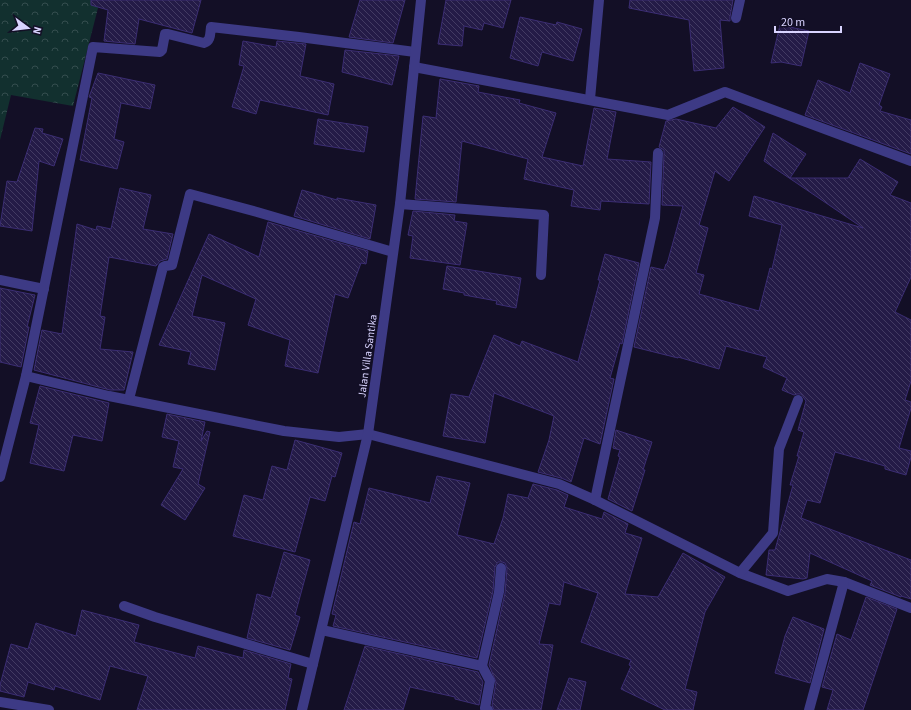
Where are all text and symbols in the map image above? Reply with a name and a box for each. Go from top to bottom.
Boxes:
north arrow [8,8,48,48]
scale bar [775,8,841,34]
text: 20 m [781,14,805,31]
text: N [29,25,45,36]
street label: Jalan Villa Santika [354,314,381,399]

